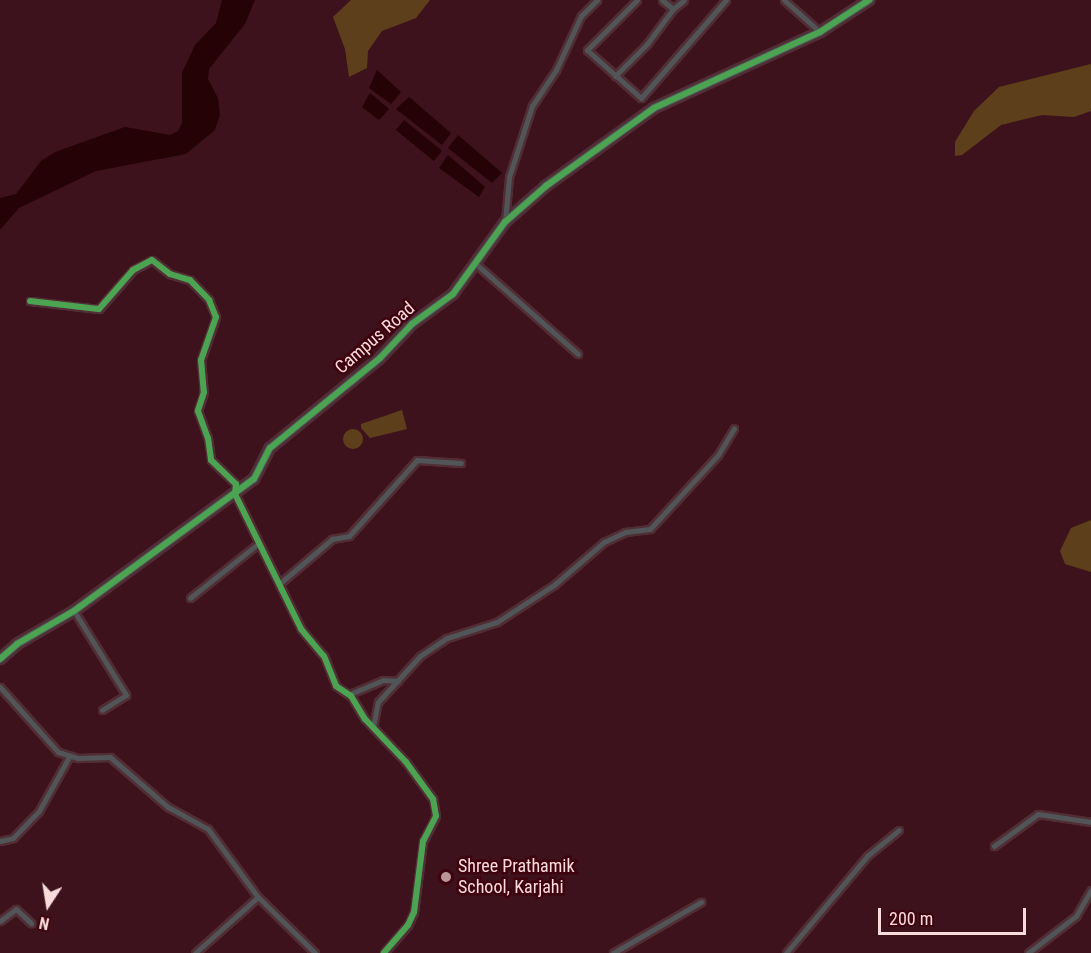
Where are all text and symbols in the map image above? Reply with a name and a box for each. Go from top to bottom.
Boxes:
street label: Campus Road [331,298,419,378]
place label: Shree Prathamik School, Karjahi [458,856,575,898]
marker: Shree Prathamik School, Karjahi [439,870,453,884]
north arrow [18,875,78,935]
scale bar [881,896,1030,934]
text: 200 m [889,908,933,929]
text: N [37,913,51,933]

